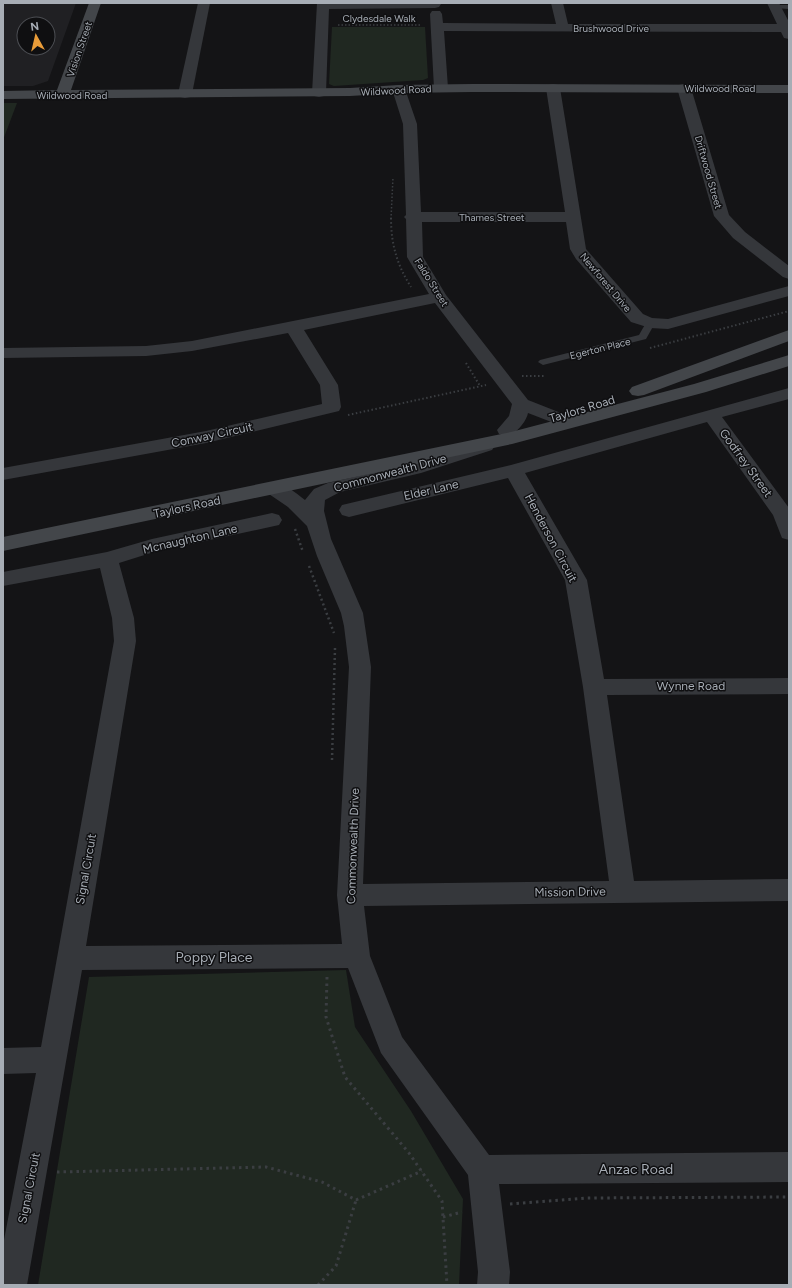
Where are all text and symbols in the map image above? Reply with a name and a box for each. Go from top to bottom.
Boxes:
street label: Clydesdale Walk [343,12,416,25]
north arrow [16,16,56,56]
street label: Vision Street [64,19,95,79]
text: N [30,20,40,34]
street label: Brushwood Drive [573,22,650,35]
street label: Wildwood Road [360,82,432,99]
street label: Wildwood Road [685,82,755,95]
street label: Wildwood Road [37,89,107,102]
street label: Driftwood Street [692,134,725,211]
street label: Thames Street [459,211,525,224]
street label: Newforest Drive [577,250,634,315]
street label: Faldo Street [412,256,452,309]
street label: Egerton Place [568,335,632,362]
street label: Taylors Road [547,392,617,426]
street label: Conway Circuit [170,419,254,450]
street label: Godfrey Street [717,426,776,500]
street label: Commonwealth Drive [332,451,448,495]
street label: Elder Lane [402,477,460,503]
street label: Henderson Circuit [522,491,580,585]
street label: Taylors Road [152,493,222,521]
street label: Mcnaughton Lane [141,521,239,557]
street label: Wynne Road [657,679,725,693]
street label: Commonwealth Drive [344,787,362,904]
street label: Signal Circuit [73,832,99,905]
street label: Mission Drive [534,884,606,900]
street label: Poppy Place [176,949,253,966]
street label: Signal Circuit [15,1151,43,1224]
street label: Anzac Road [599,1161,673,1178]

